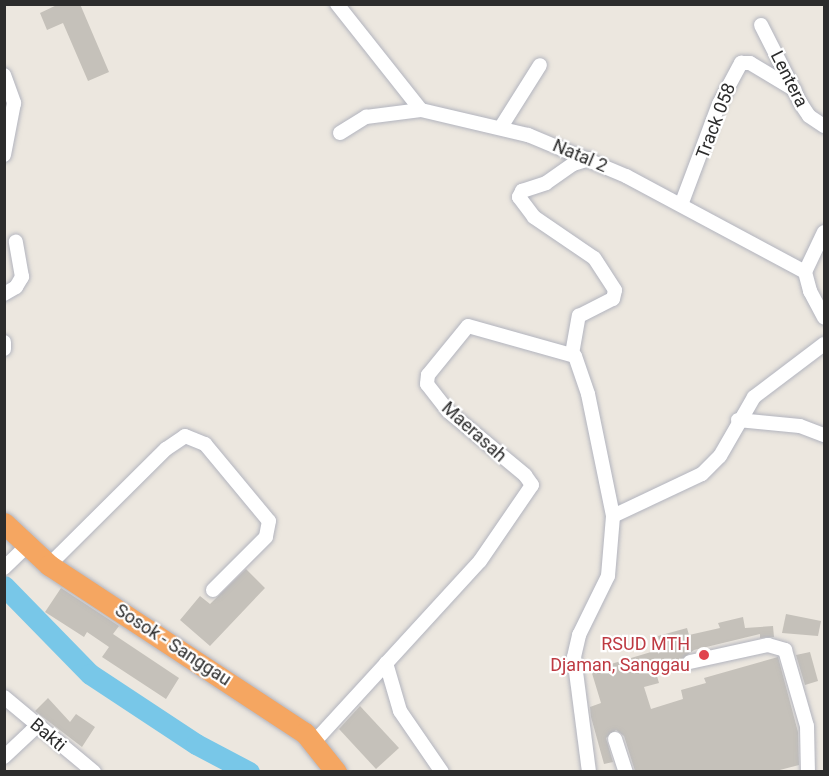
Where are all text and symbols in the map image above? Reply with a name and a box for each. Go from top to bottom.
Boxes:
street label: Lentera [766,47,812,111]
street label: Track 058 [692,80,740,162]
street label: Natal 2 [549,135,611,177]
street label: Maerasah [437,397,511,467]
street label: Sosok - Sanggau [111,599,235,691]
place label: RSUD MTH Djaman, Sanggau [550,634,690,676]
marker: RSUD MTH Djaman, Sanggau [695,646,713,664]
street label: Bakti [26,714,70,756]

